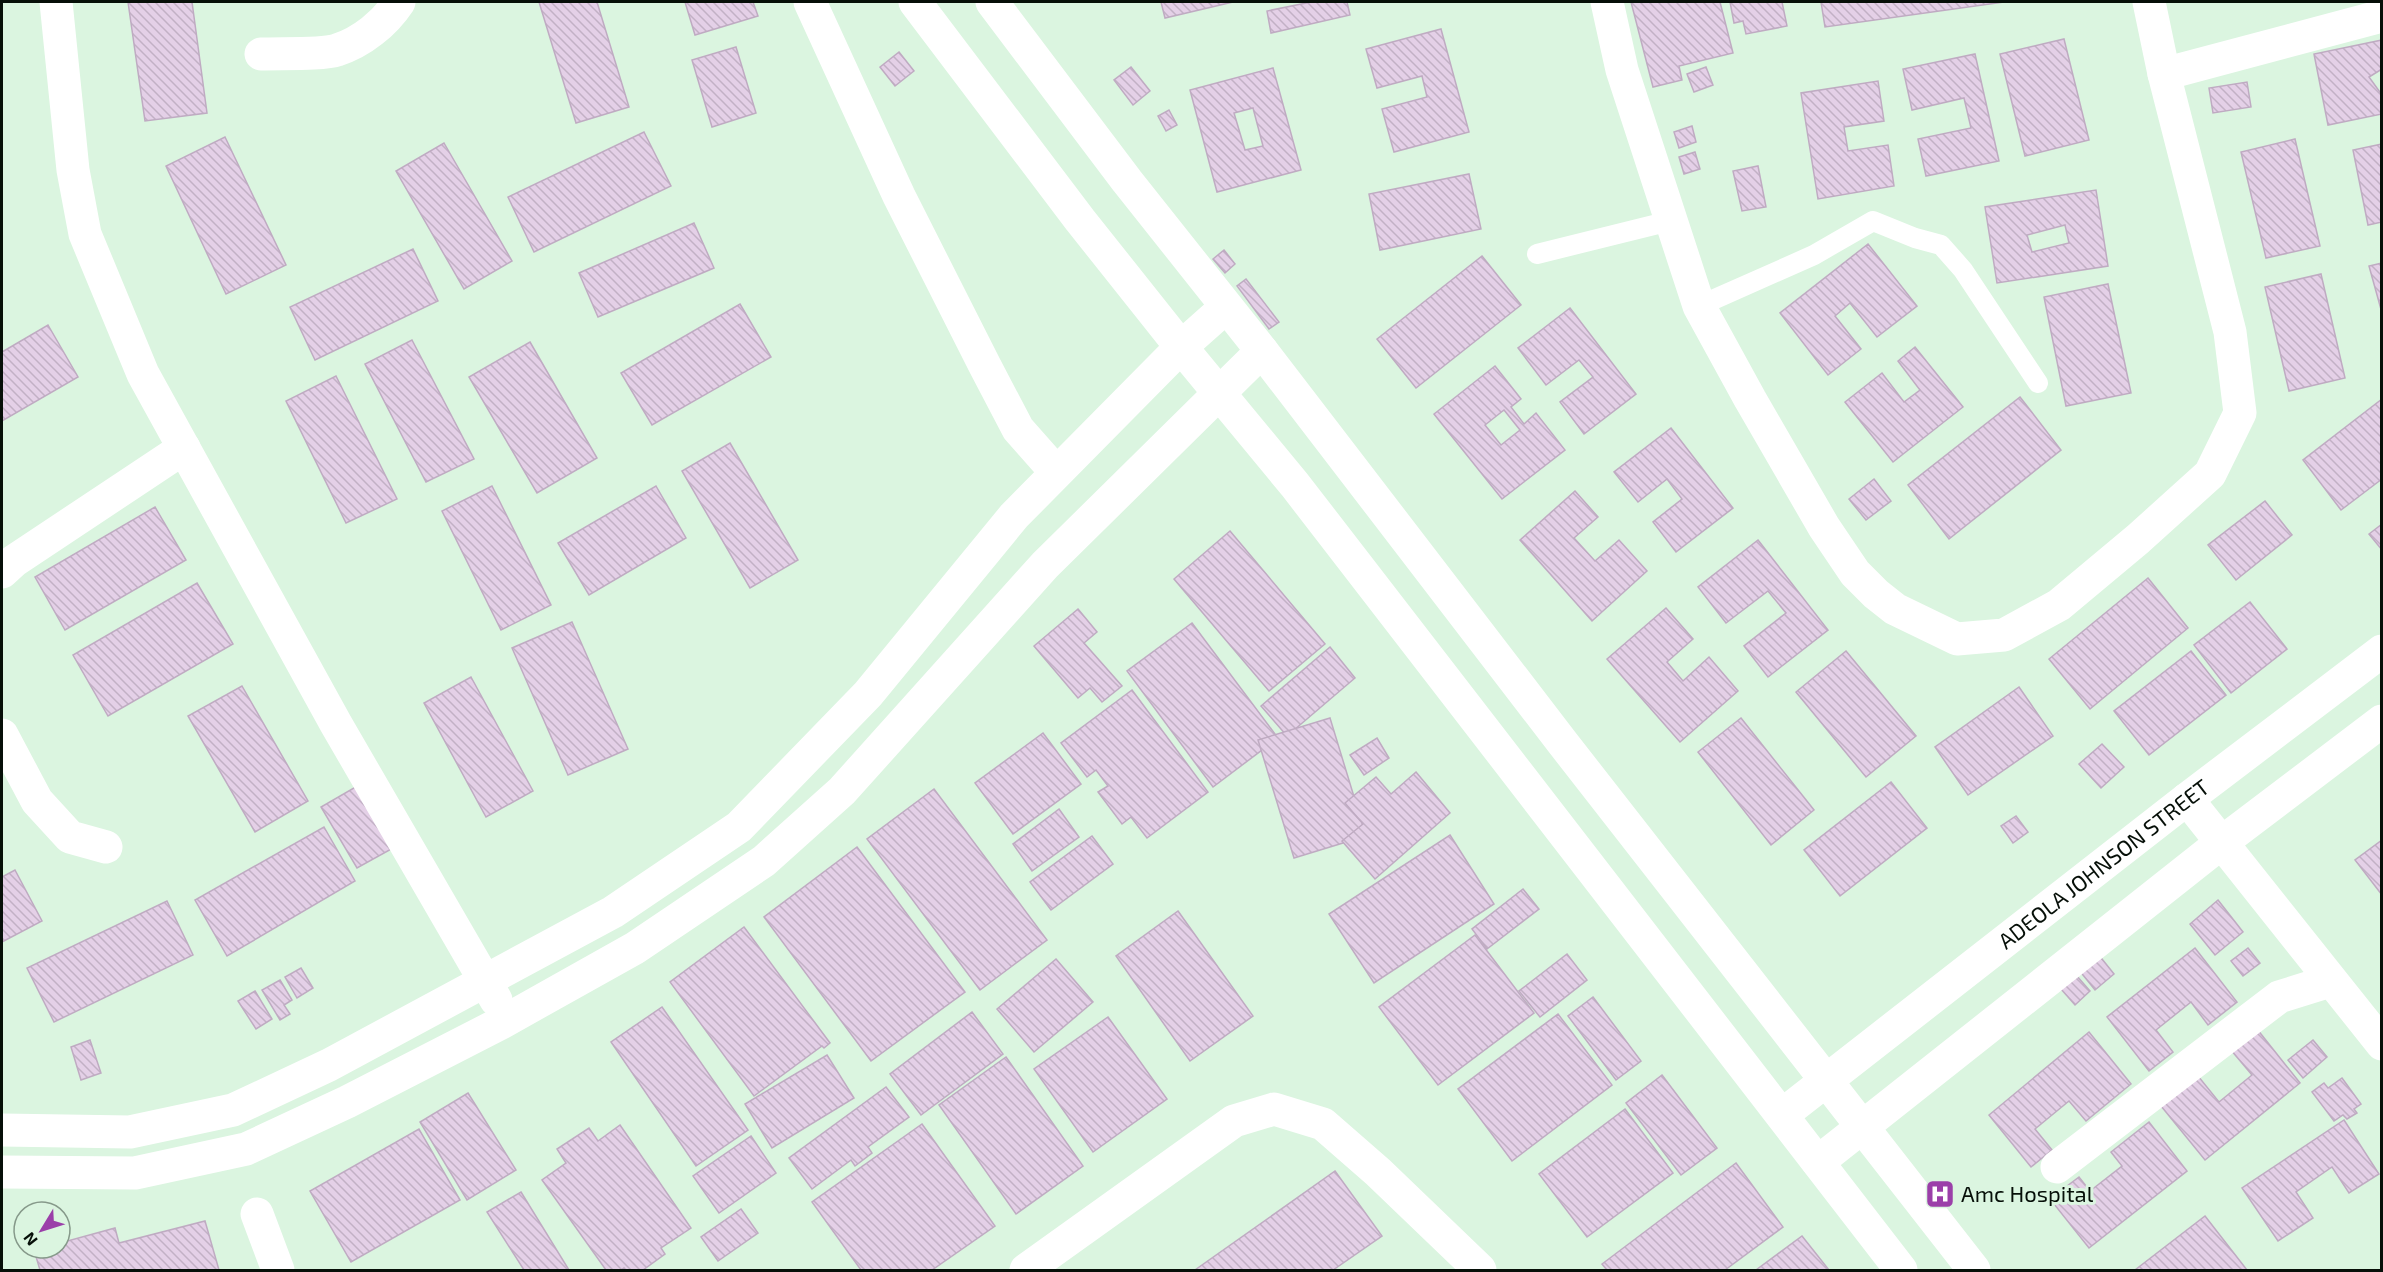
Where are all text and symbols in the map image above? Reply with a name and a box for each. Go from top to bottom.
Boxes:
street label: ADEOLA JOHNSON STREET [1992,773,2214,954]
hospital icon: Amc Hospital [1924,1178,1956,1210]
place label: Amc Hospital [1961,1180,2094,1206]
north arrow [12,1200,72,1260]
text: N [19,1229,41,1250]

